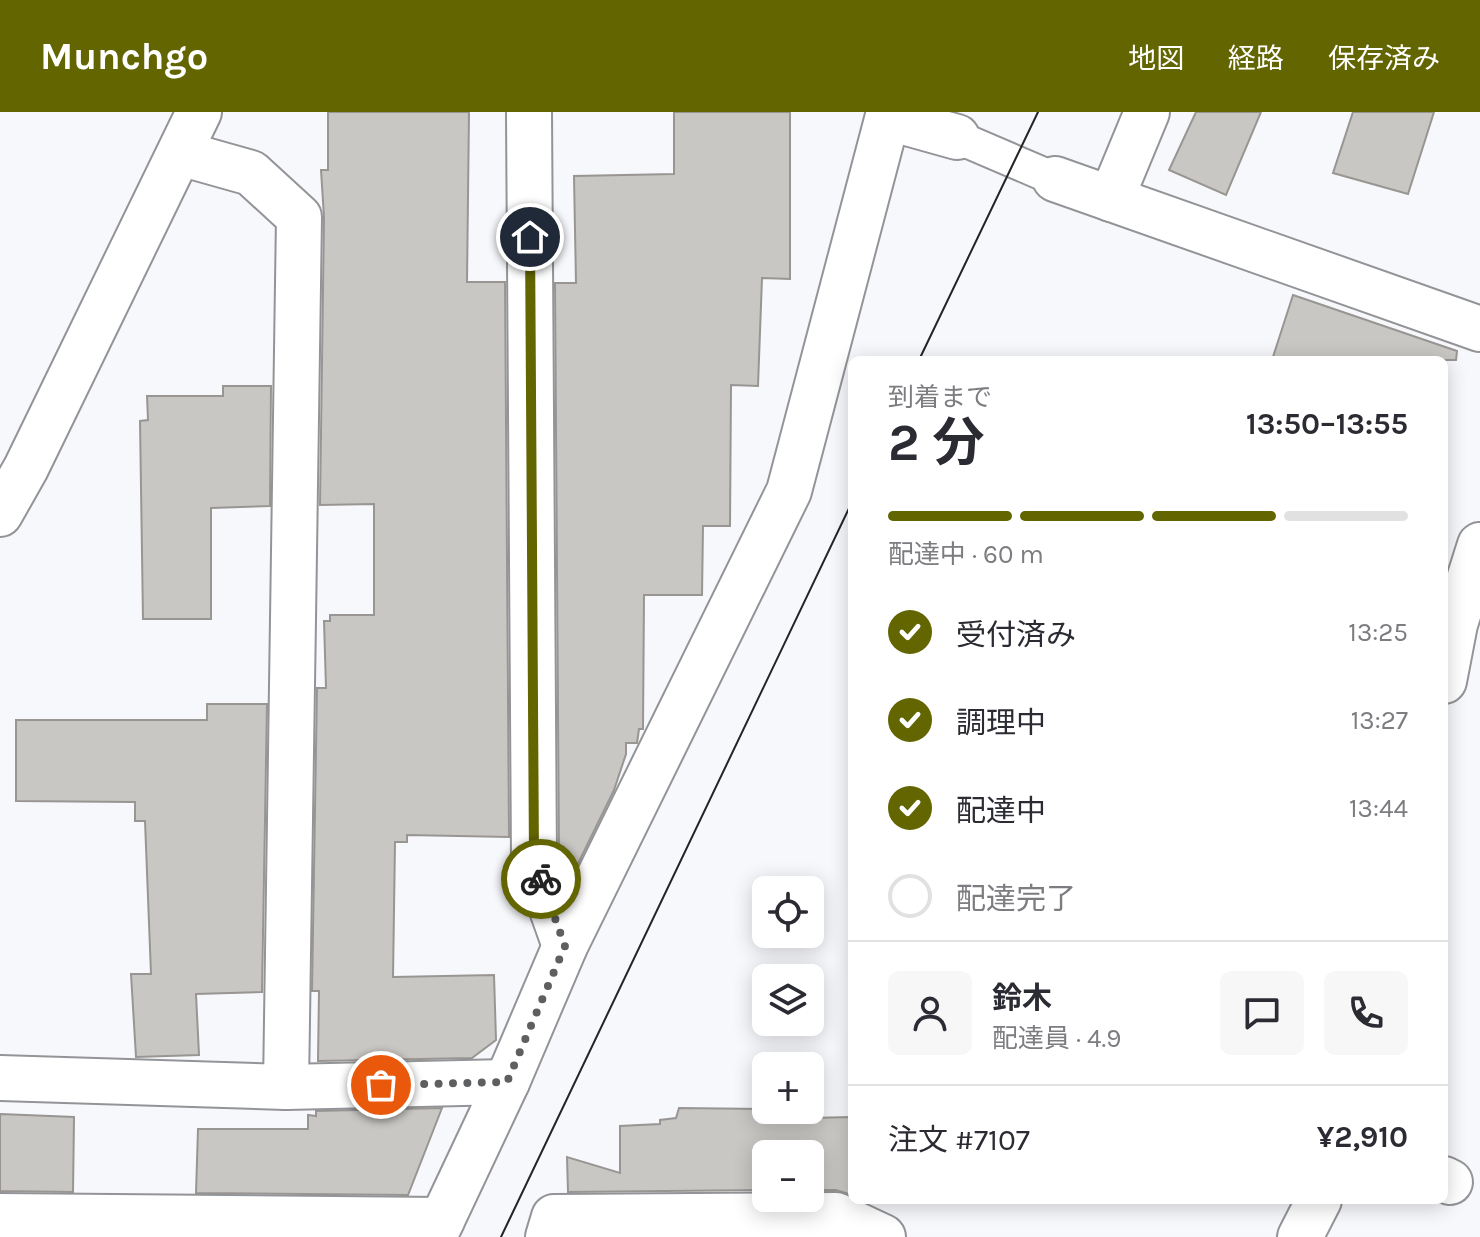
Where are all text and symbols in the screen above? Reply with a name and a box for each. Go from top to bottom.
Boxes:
text: Munchgo [40,34,208,79]
text: 地図 [1128,42,1184,75]
text: 経路 [1228,42,1284,75]
text: 保存済み [1328,42,1440,75]
pin [496,203,564,271]
icon: home [508,215,552,259]
text: 到着まで [888,382,992,413]
text: 13:50–13:55 [1246,406,1408,442]
text: 2 分 [888,412,985,473]
text: 配達中 · 60 m [888,539,1044,570]
icon: check [888,610,932,654]
text: 受付済み [956,617,1076,653]
text: 13:25 [1348,617,1408,648]
icon: check [888,698,932,742]
text: 調理中 [956,705,1046,741]
text: 13:27 [1351,705,1408,736]
icon: check [888,786,932,830]
text: 配達中 [956,793,1046,829]
text: 13:44 [1349,793,1408,824]
courier [501,839,581,919]
icon: bike [519,857,563,901]
map controls [752,876,824,1212]
button: locate [752,876,824,948]
text: 配達完了 [956,881,1076,917]
button: layers [752,964,824,1036]
button: person [888,971,972,1055]
button: chat [1220,971,1304,1055]
button: phone [1324,971,1408,1055]
text: 鈴木 [992,980,1052,1016]
text: 配達員 · 4.9 [992,1023,1121,1054]
pin [347,1051,415,1119]
button: + [752,1052,824,1124]
icon: bag [359,1063,403,1107]
text: ¥2,910 [1317,1119,1408,1155]
text: 注文 #7107 [888,1122,1030,1158]
button: − [752,1140,824,1212]

